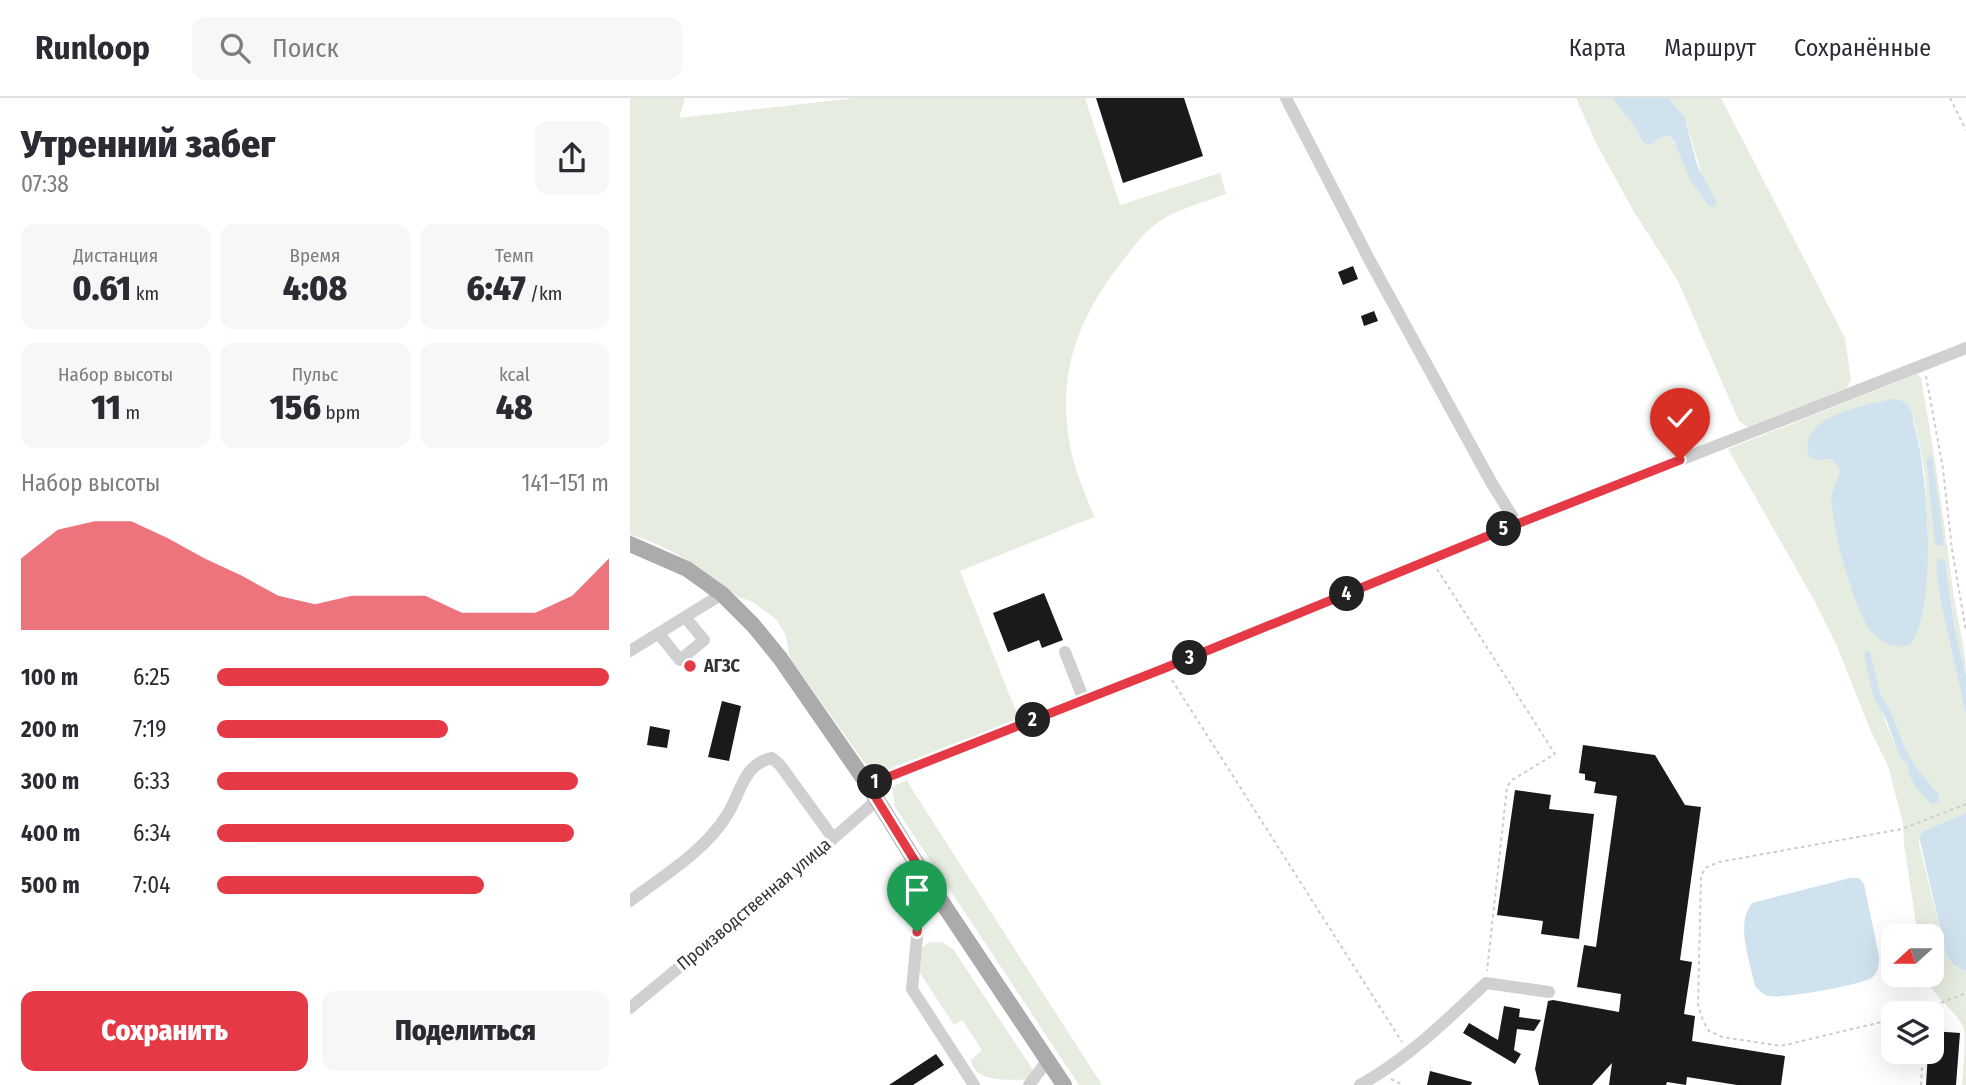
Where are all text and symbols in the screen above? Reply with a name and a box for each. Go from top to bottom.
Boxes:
search box [192,17,682,80]
text: Runloop [35,28,150,68]
icon: search [216,29,254,67]
text: Поиск [272,33,339,64]
text: Карта [1569,34,1626,62]
text: Маршрут [1664,34,1756,62]
text: Сохранённые [1794,34,1931,62]
text: Утренний забег [21,121,275,167]
button: share [535,121,609,195]
text: 07:38 [21,170,69,198]
text: Дистанция [73,244,158,267]
text: Время [290,244,340,267]
text: Темп [495,244,534,267]
text: 0.61 [72,267,131,309]
text: 4:08 [283,267,347,309]
text: 6:47 [466,267,526,309]
text: km [131,282,159,305]
text: /km [526,282,562,305]
text: Набор высоты [58,363,173,386]
text: Пульс [292,363,338,386]
text: kcal [499,363,530,386]
text: 11 [91,386,121,428]
text: 156 [270,386,321,428]
text: 48 [496,386,533,428]
pin [1650,388,1710,460]
icon: check [1661,399,1699,437]
text: m [121,401,140,424]
text: bpm [321,401,360,424]
text: Набор высоты [21,469,160,497]
text: 141–151 m [521,469,609,497]
pin: 5 [1486,512,1522,546]
text: 5 [1499,517,1508,540]
pin: 4 [1330,576,1364,612]
text: 4 [1342,582,1351,605]
pin: 3 [1172,640,1208,676]
text: 3 [1185,646,1194,669]
place label: АГЗС [703,655,741,677]
marker: АГЗС [682,658,698,674]
text: 100 m [21,663,78,691]
text: 6:25 [133,663,170,691]
pin: 2 [1016,702,1050,738]
text: 2 [1028,708,1037,731]
text: 200 m [21,715,79,743]
text: 7:19 [133,715,166,743]
pin: 1 [858,764,892,800]
text: 300 m [21,767,79,795]
text: 6:33 [133,767,170,795]
text: 1 [870,770,879,793]
text: 400 m [21,819,80,847]
text: 6:34 [133,819,171,847]
street label: Производственная улица [673,833,836,975]
pin [887,860,947,932]
text: 500 m [21,871,80,899]
text: 7:04 [133,871,170,899]
icon: arrive [898,871,936,909]
north arrow [1881,924,1944,987]
map controls [1881,924,1944,1064]
button: Сохранить [21,991,308,1071]
button: Поделиться [322,991,609,1071]
button: layers [1881,1001,1944,1064]

